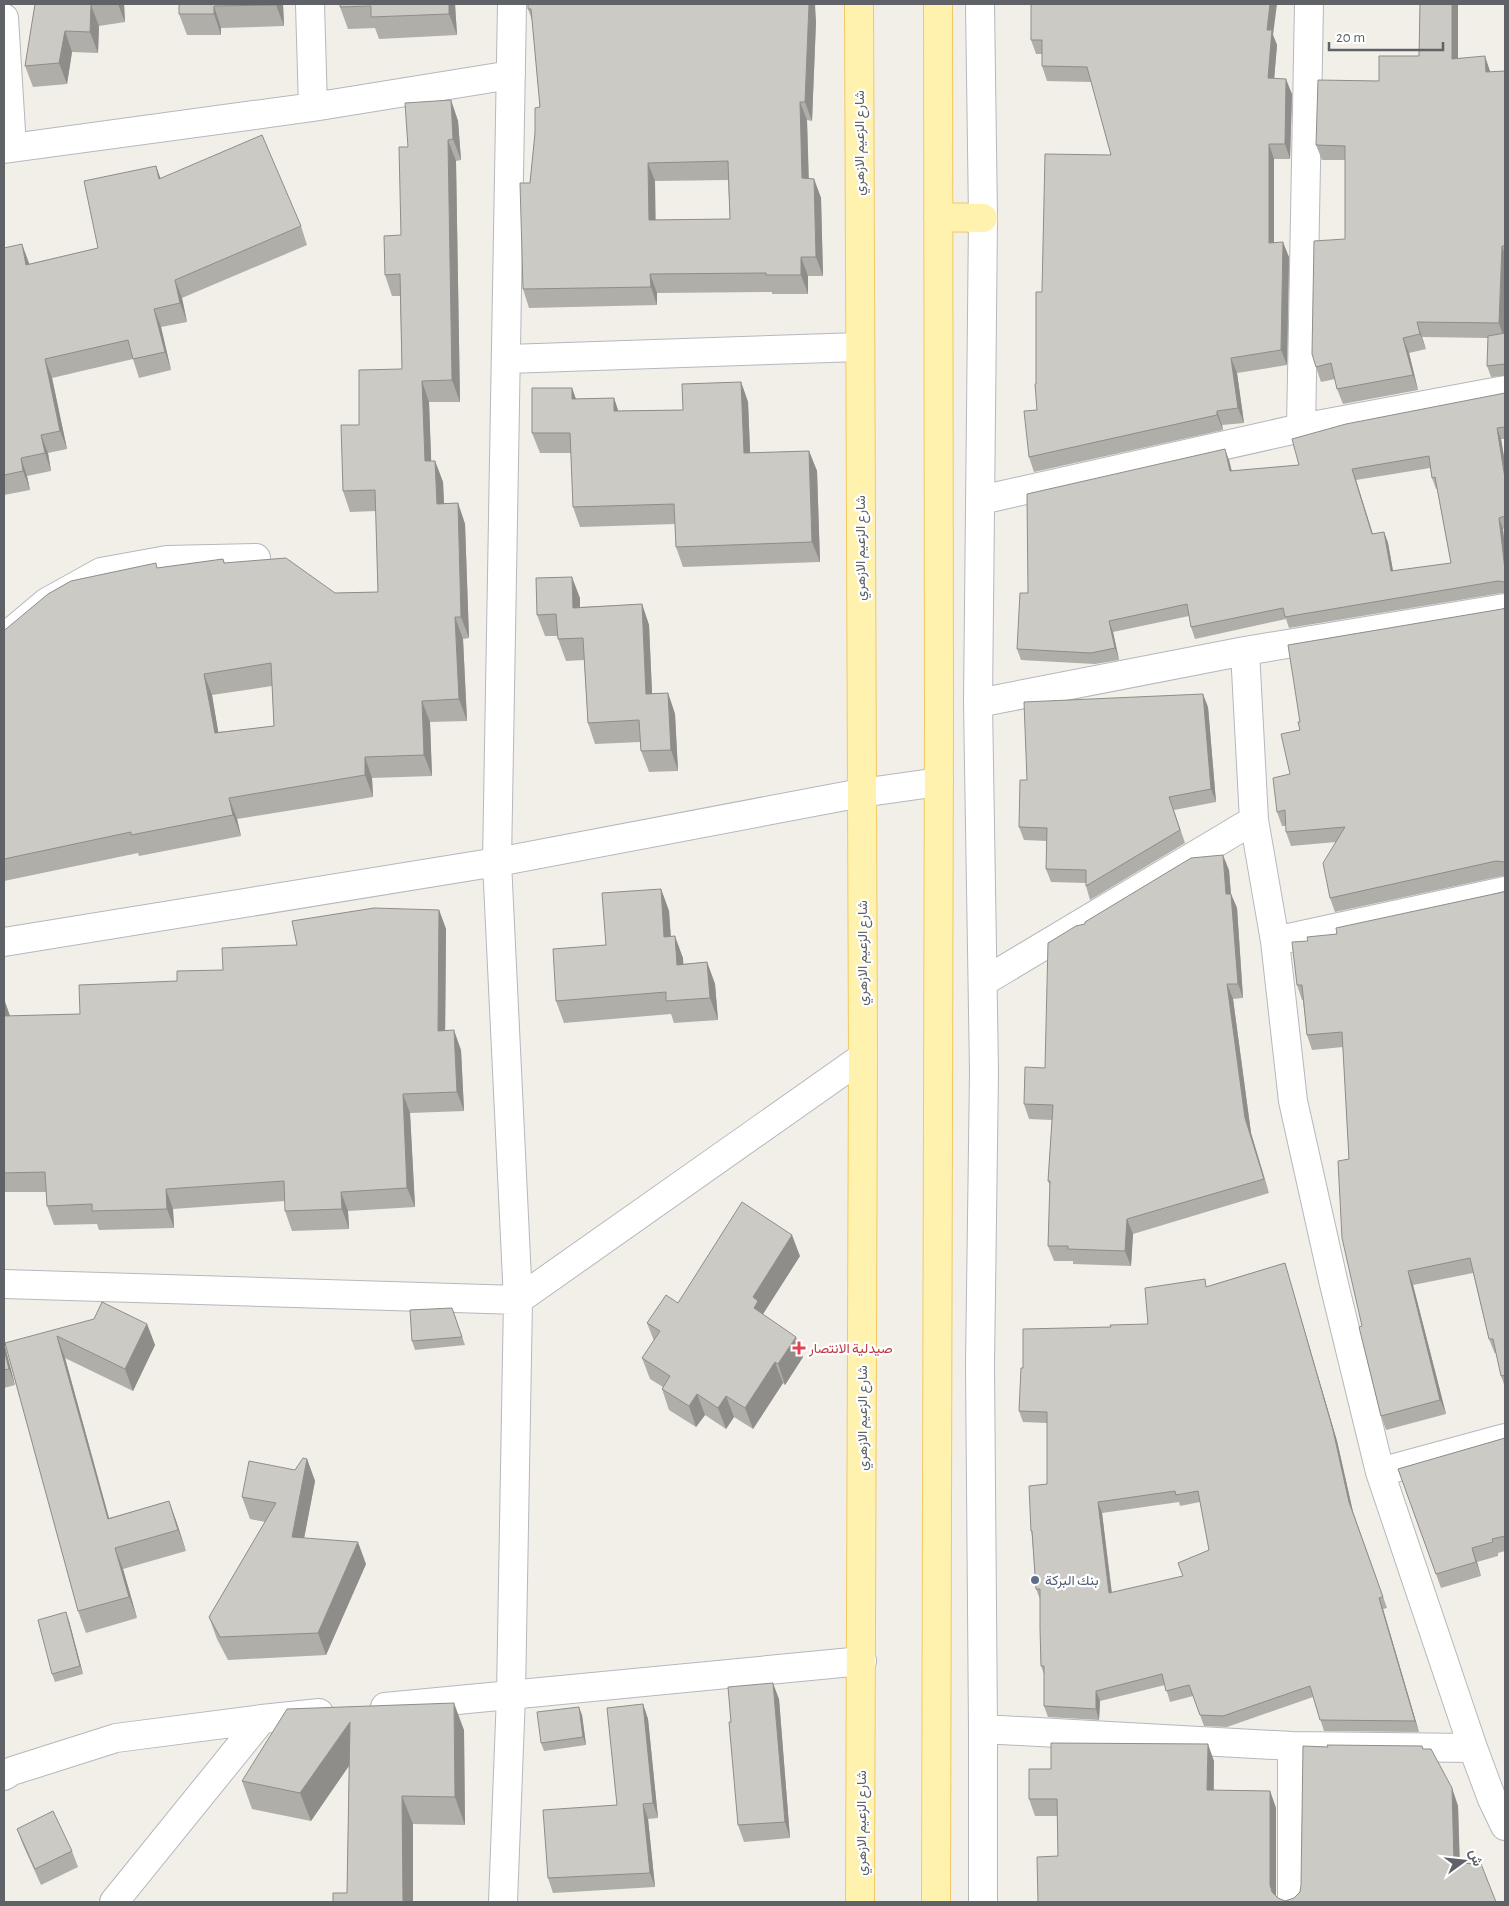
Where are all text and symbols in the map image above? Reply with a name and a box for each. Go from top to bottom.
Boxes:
scale bar [1329,20,1443,52]
text: 20 m [1336,30,1365,45]
street label: شارع الزعيم الازهري [853,90,871,196]
street label: شارع الزعيم الازهري [854,495,872,601]
street label: شارع الزعيم الازهري [856,900,874,1006]
marker: صيدلية الانتصار [793,1342,805,1354]
place label: صيدلية الانتصار [808,1342,893,1357]
street label: شارع الزعيم الازهري [856,1365,874,1471]
marker: بنك البركة [1029,1574,1041,1586]
place label: بنك البركة [1045,1574,1099,1589]
street label: شارع الزعيم الازهري [855,1770,873,1876]
north arrow [1439,1836,1489,1886]
text: ش [1466,1848,1485,1868]

